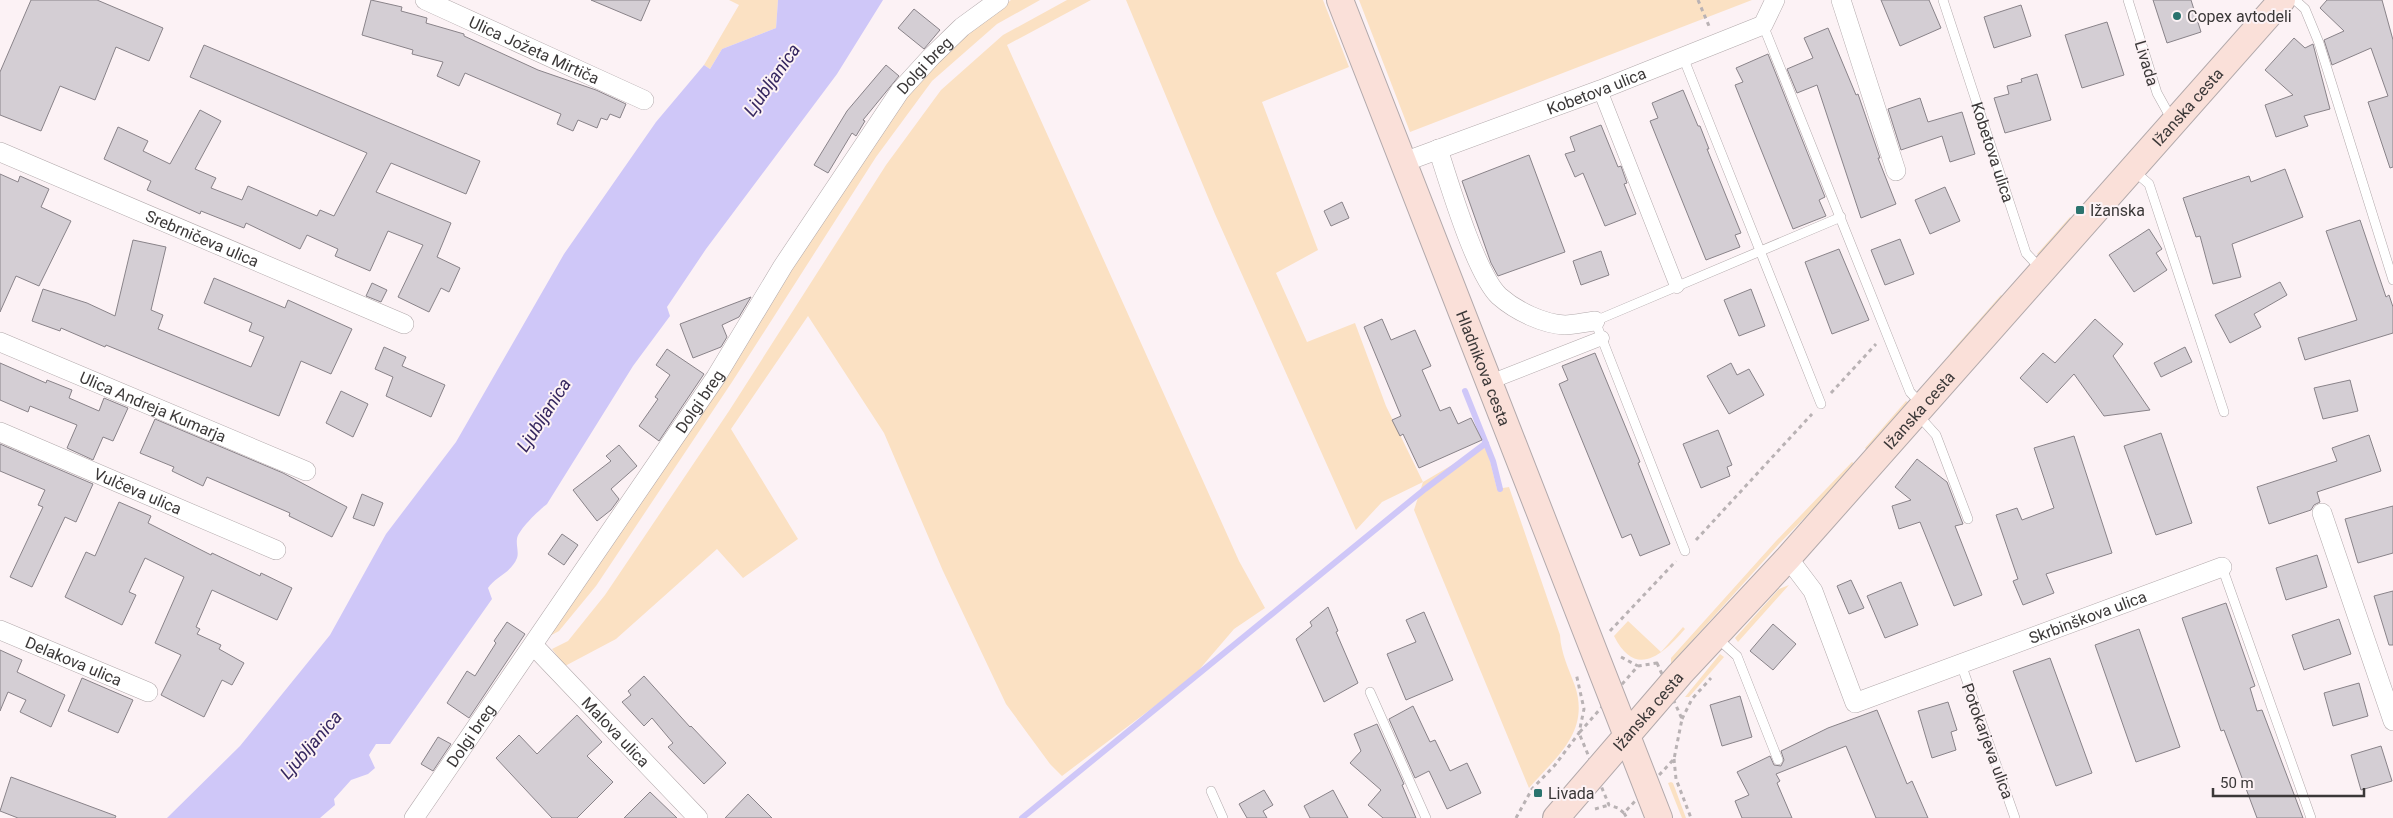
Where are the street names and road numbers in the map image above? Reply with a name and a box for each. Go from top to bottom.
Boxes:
street label: Ulica Jožeta Mirtiča [466,12,602,88]
street label: Dolgi breg [893,33,956,98]
street label: Livada [2131,38,2162,88]
street label: Kobetova ulica [1544,64,1649,119]
street label: Ižanska cesta [2148,64,2227,150]
street label: Kobetova ulica [1967,100,2018,205]
street label: Srebrničeva ulica [143,206,262,271]
street label: Hladnikova cesta [1452,308,1514,429]
street label: Dolgi breg [672,367,728,437]
street label: Ulica Andreja Kumarja [77,368,229,446]
street label: Ižanska cesta [1880,368,1959,453]
street label: Vulčeva ulica [91,464,184,519]
street label: Skrbinškova ulica [2026,587,2149,648]
street label: Delakova ulica [23,633,125,690]
street label: Ižanska cesta [1609,668,1688,755]
street label: Potokarjeva ulica [1958,681,2017,802]
street label: Malova ulica [578,693,653,771]
street label: Dolgi breg [443,701,499,771]

